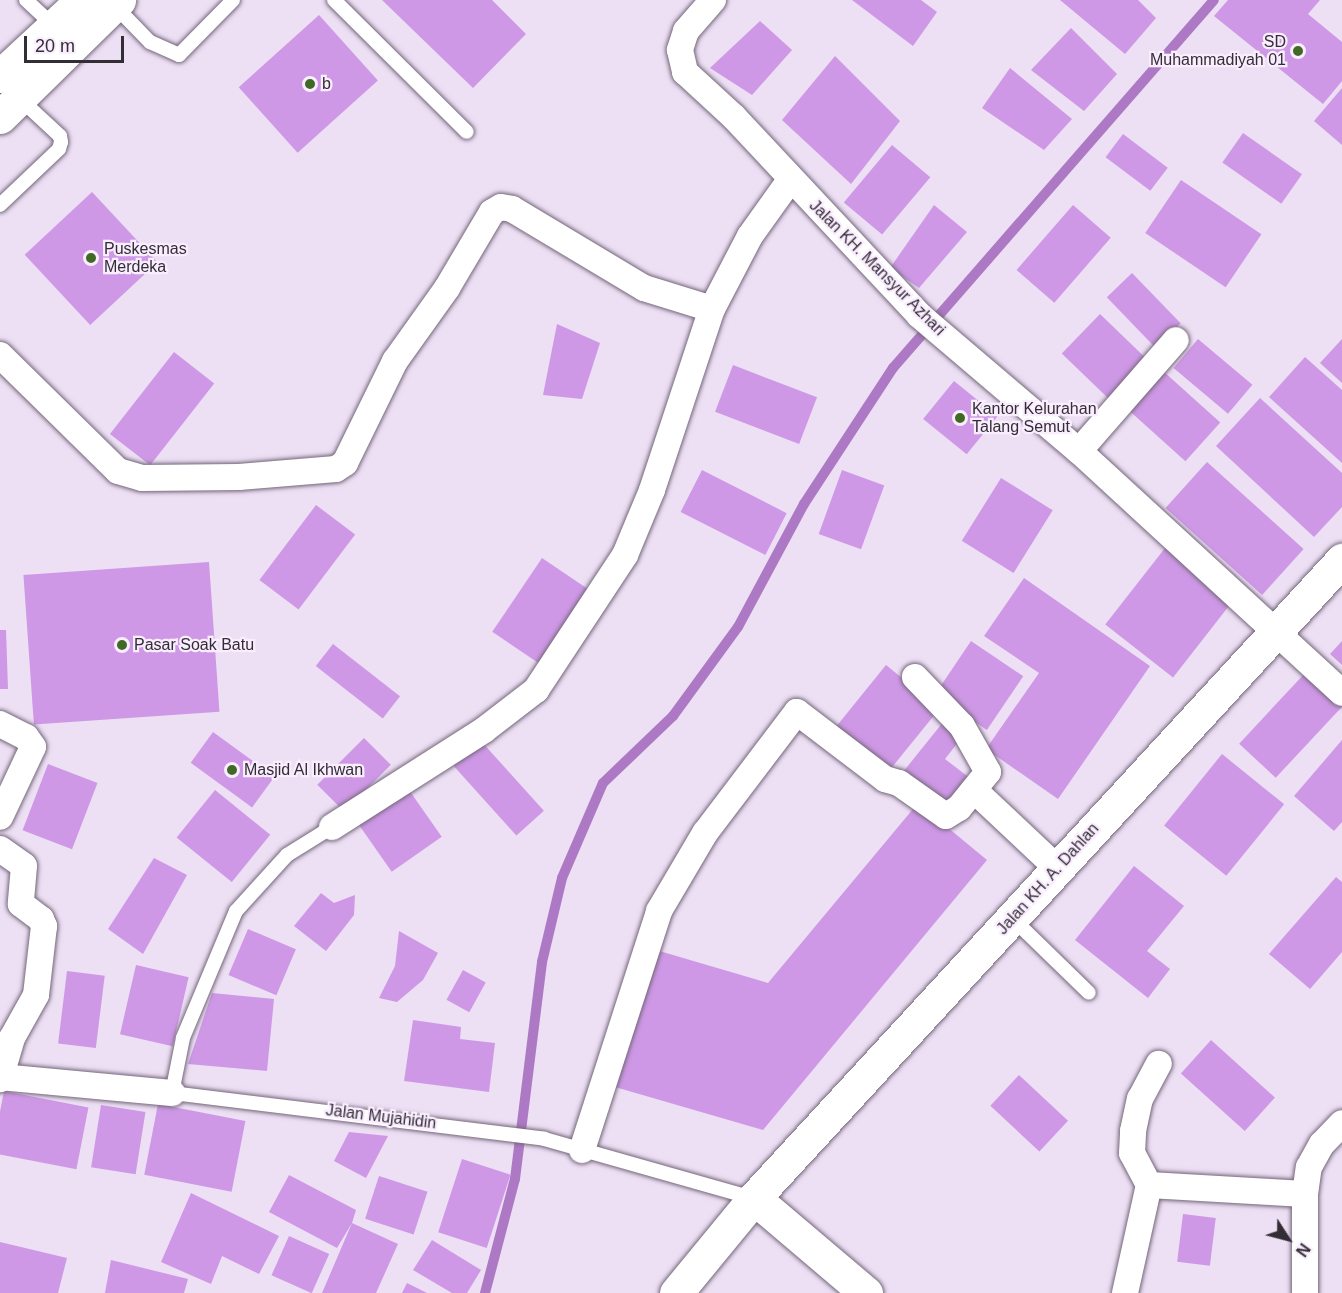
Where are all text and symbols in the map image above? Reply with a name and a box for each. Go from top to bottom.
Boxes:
scale bar [27,24,128,62]
place label: SD Muhammadiyah 01 [1150,32,1286,70]
text: 20 m [35,36,75,56]
marker: SD Muhammadiyah 01 [1291,44,1305,58]
place label: b [322,74,331,94]
marker: b [303,77,317,91]
street label: Jalan KH. Mansyur Azhari [805,196,949,340]
place label: Puskesmas Merdeka [104,239,187,277]
marker: Puskesmas Merdeka [82,249,100,267]
place label: Kantor Kelurahan Talang Semut [972,399,1097,437]
marker: Kantor Kelurahan Talang Semut [953,411,967,425]
place label: Pasar Soak Batu [134,635,254,655]
marker: Pasar Soak Batu [115,638,129,652]
place label: Masjid Al Ikhwan [244,760,364,780]
marker: Masjid Al Ikhwan [225,763,239,777]
street label: Jalan KH. A. Dahlan [993,819,1103,939]
street label: Jalan Mujahidin [325,1101,437,1133]
north arrow [1258,1209,1318,1269]
text: N [1293,1240,1313,1260]

